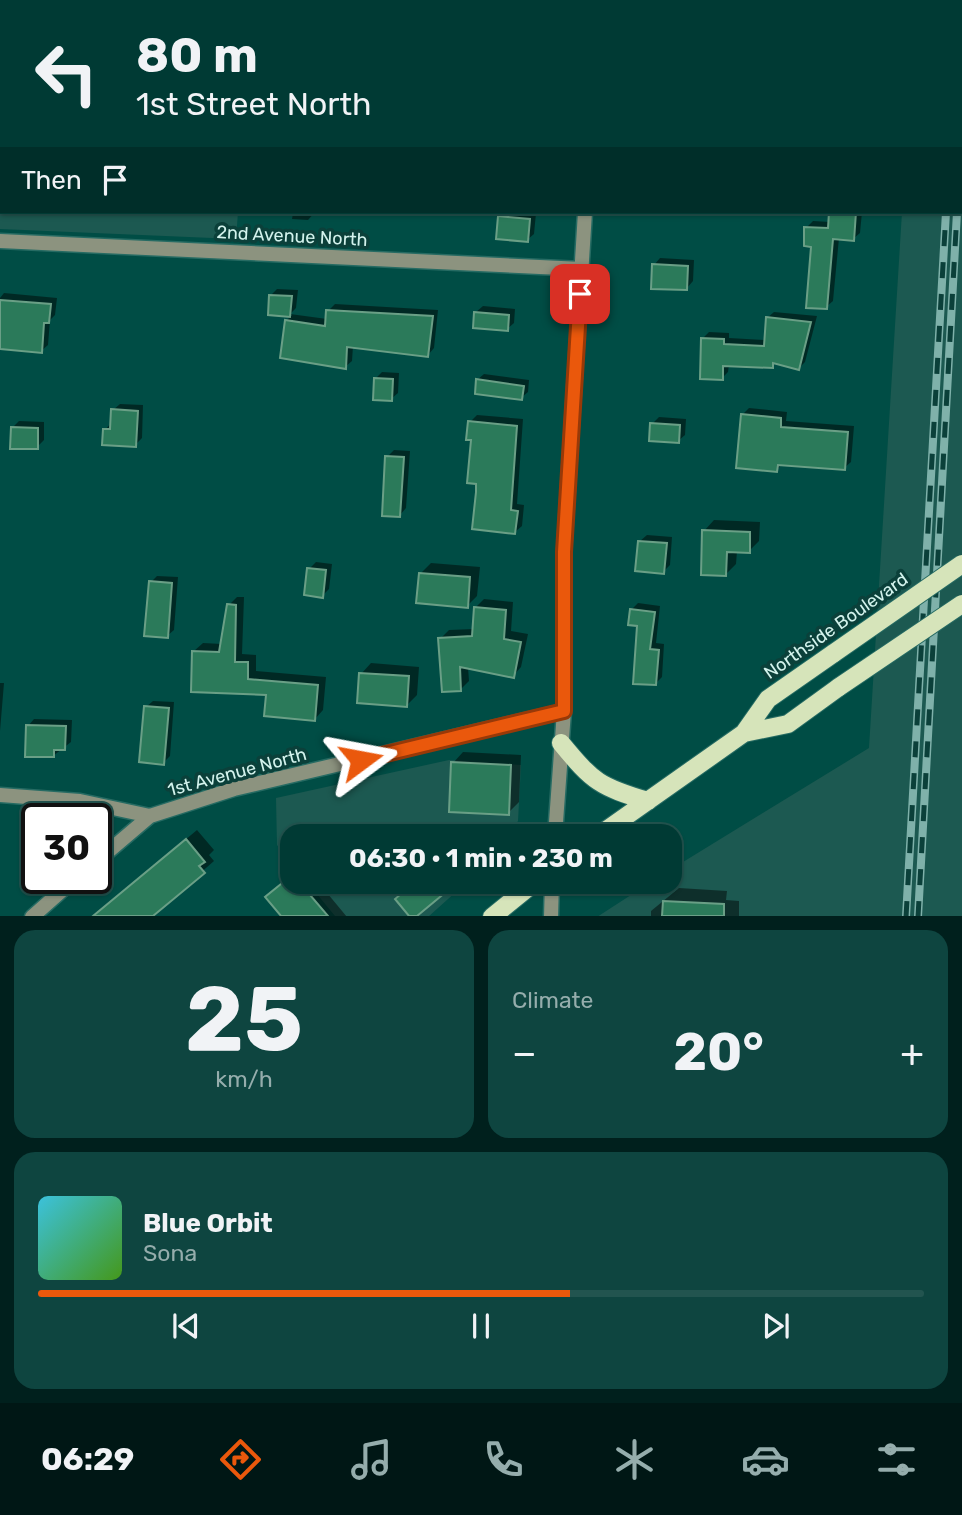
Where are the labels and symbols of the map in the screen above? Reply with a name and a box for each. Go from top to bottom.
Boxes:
street label: 2nd Avenue North [216,221,368,251]
pin [550,264,610,324]
street label: Northside Boulevard [760,568,912,684]
position arrow [324,723,398,797]
street label: 1st Avenue North [165,743,309,801]
speed limit sign: 30 [21,803,112,894]

